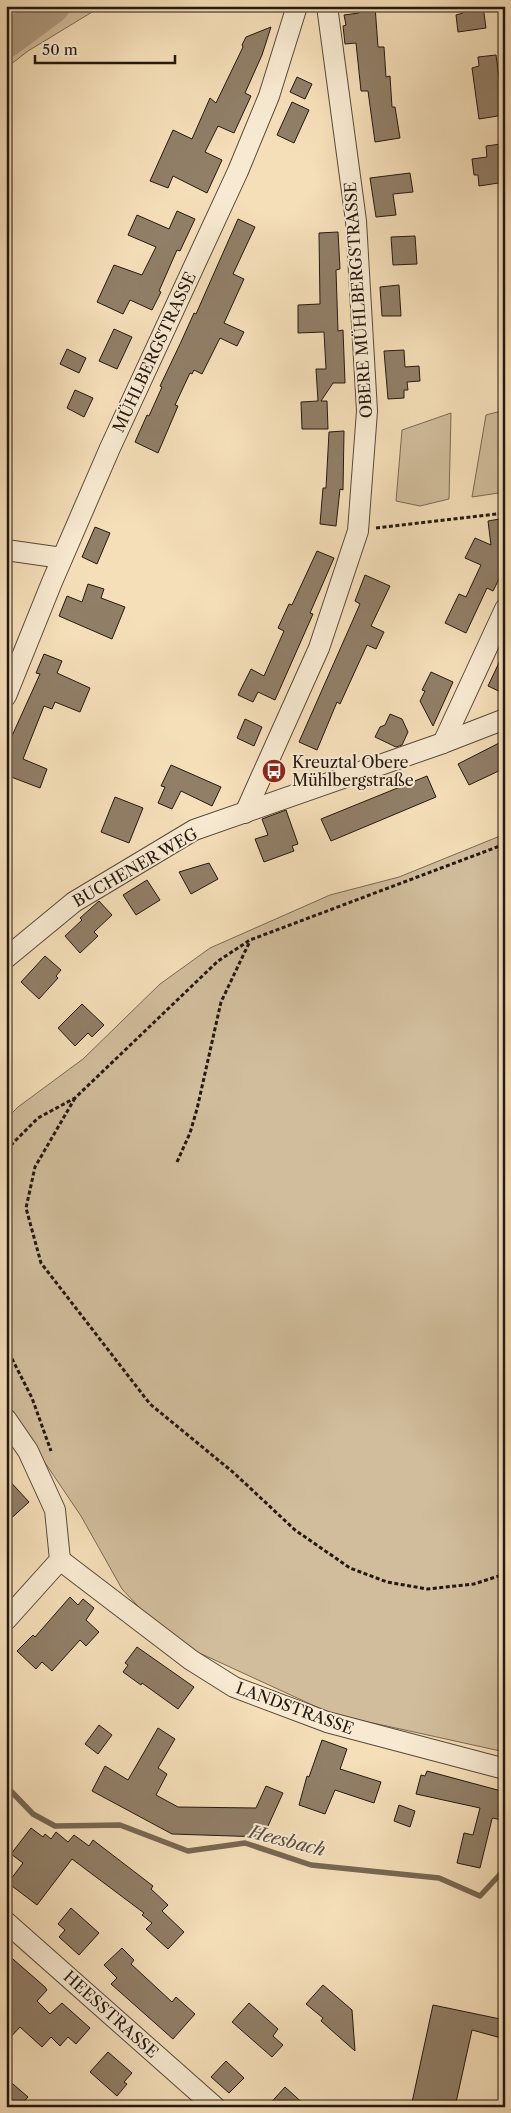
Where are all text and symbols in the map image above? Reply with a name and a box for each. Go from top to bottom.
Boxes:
scale bar [35,32,175,64]
text: 50 m [42,40,78,59]
street label: OBERE MÜHLBERGSTRASSE [340,181,376,419]
street label: MÜHLBERGSTRASSE [108,269,200,435]
place label: Kreuztal Obere Mühlbergstraße [292,752,414,790]
bus stop icon: Kreuztal Obere Mühlbergstraße [261,758,287,784]
street label: BUCHENER WEG [69,823,201,911]
street label: LANDSTRASSE [233,1677,357,1739]
water label: Heesbach [244,1820,328,1861]
street label: HEESSTRASSE [59,1966,163,2062]

